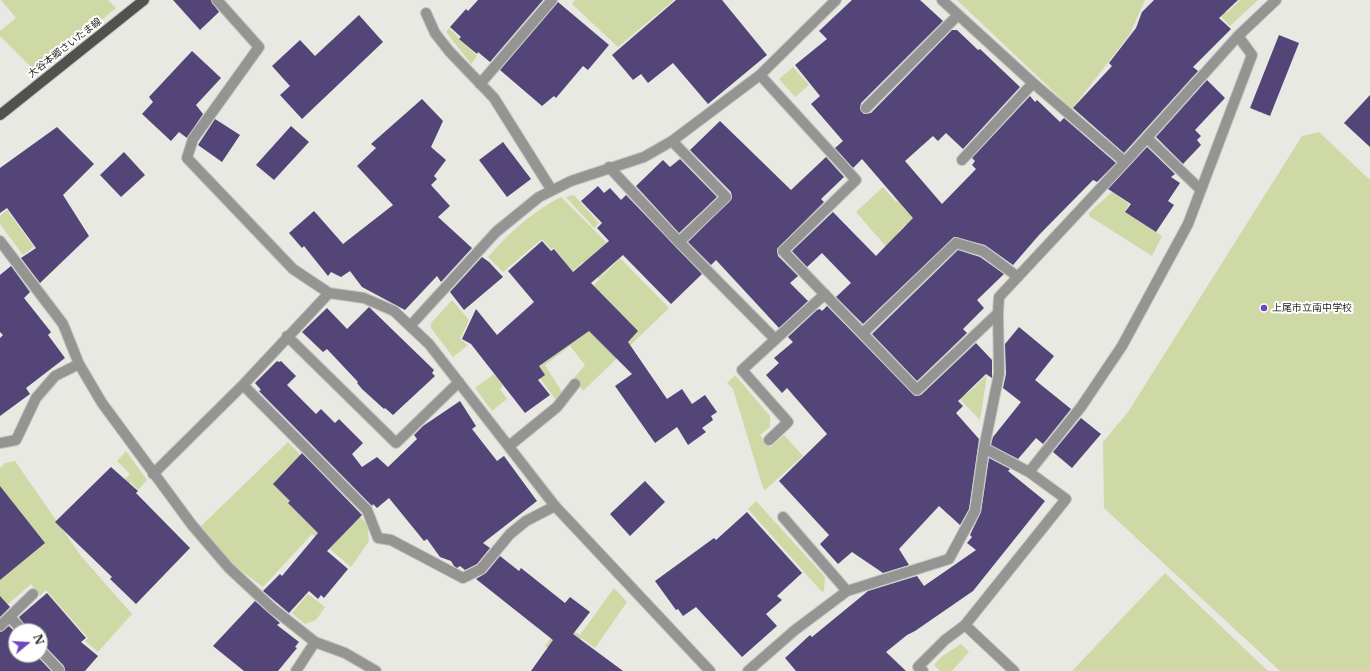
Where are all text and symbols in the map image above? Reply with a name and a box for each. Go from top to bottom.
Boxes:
street label: 大谷本郷さいたま線 [26,16,104,80]
place label: 上尾市立南中学校 [1272,302,1352,314]
marker: 上尾市立南中学校 [1259,303,1269,313]
north arrow [8,623,48,663]
text: N [30,633,47,647]

